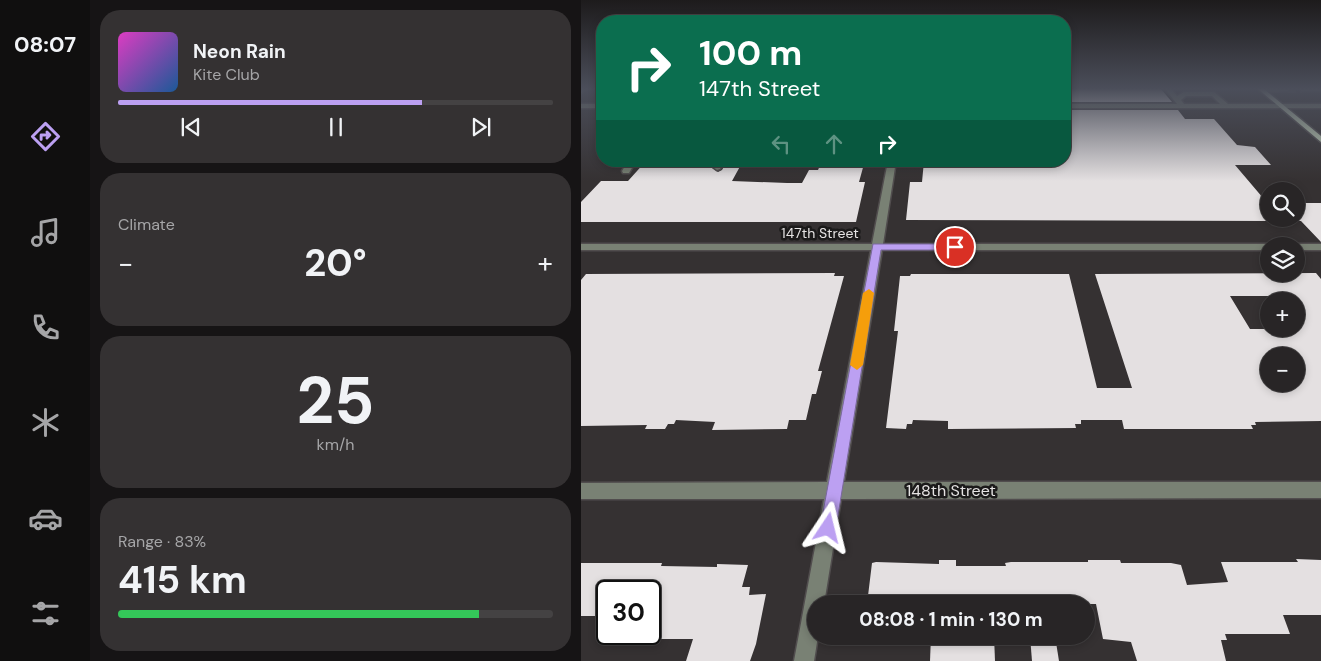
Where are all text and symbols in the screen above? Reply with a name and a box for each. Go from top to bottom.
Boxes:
text: 08:07 [14,30,76,59]
text: 100 m [699,30,802,76]
icon: right [616,35,681,100]
text: Neon Rain [193,39,286,64]
text: Kite Club [193,64,260,85]
text: 147th Street [699,74,820,103]
icon: previous [177,113,205,141]
icon: pause [322,113,350,141]
icon: next [467,113,495,141]
icon: directions [28,119,63,154]
icon: left [767,130,795,158]
icon: ahead [820,130,848,158]
icon: right [873,130,901,158]
map controls [1260,182,1305,392]
button: search [1260,182,1305,227]
text: Climate [118,214,175,235]
icon: music [28,215,63,250]
street label: 147th Street [781,224,859,242]
pin [934,226,976,268]
icon: arrive [941,233,969,261]
button: layers [1260,237,1305,282]
text: 20° [304,238,367,288]
text: − [118,245,133,282]
text: + [538,245,553,282]
button: + [1260,292,1305,337]
icon: phone [28,310,63,345]
button: − [1260,347,1305,392]
text: 25 [297,359,374,443]
icon: climate [28,405,63,440]
text: km/h [317,434,354,455]
street label: 148th Street [906,480,996,501]
icon: car [28,501,63,536]
position arrow [801,501,853,553]
text: Range · 83% [118,531,206,552]
text: 415 km [118,555,247,605]
speed limit sign: 30 [596,580,661,645]
icon: filters [28,596,63,631]
text: 08:08 · 1 min · 130 m [859,607,1043,632]

